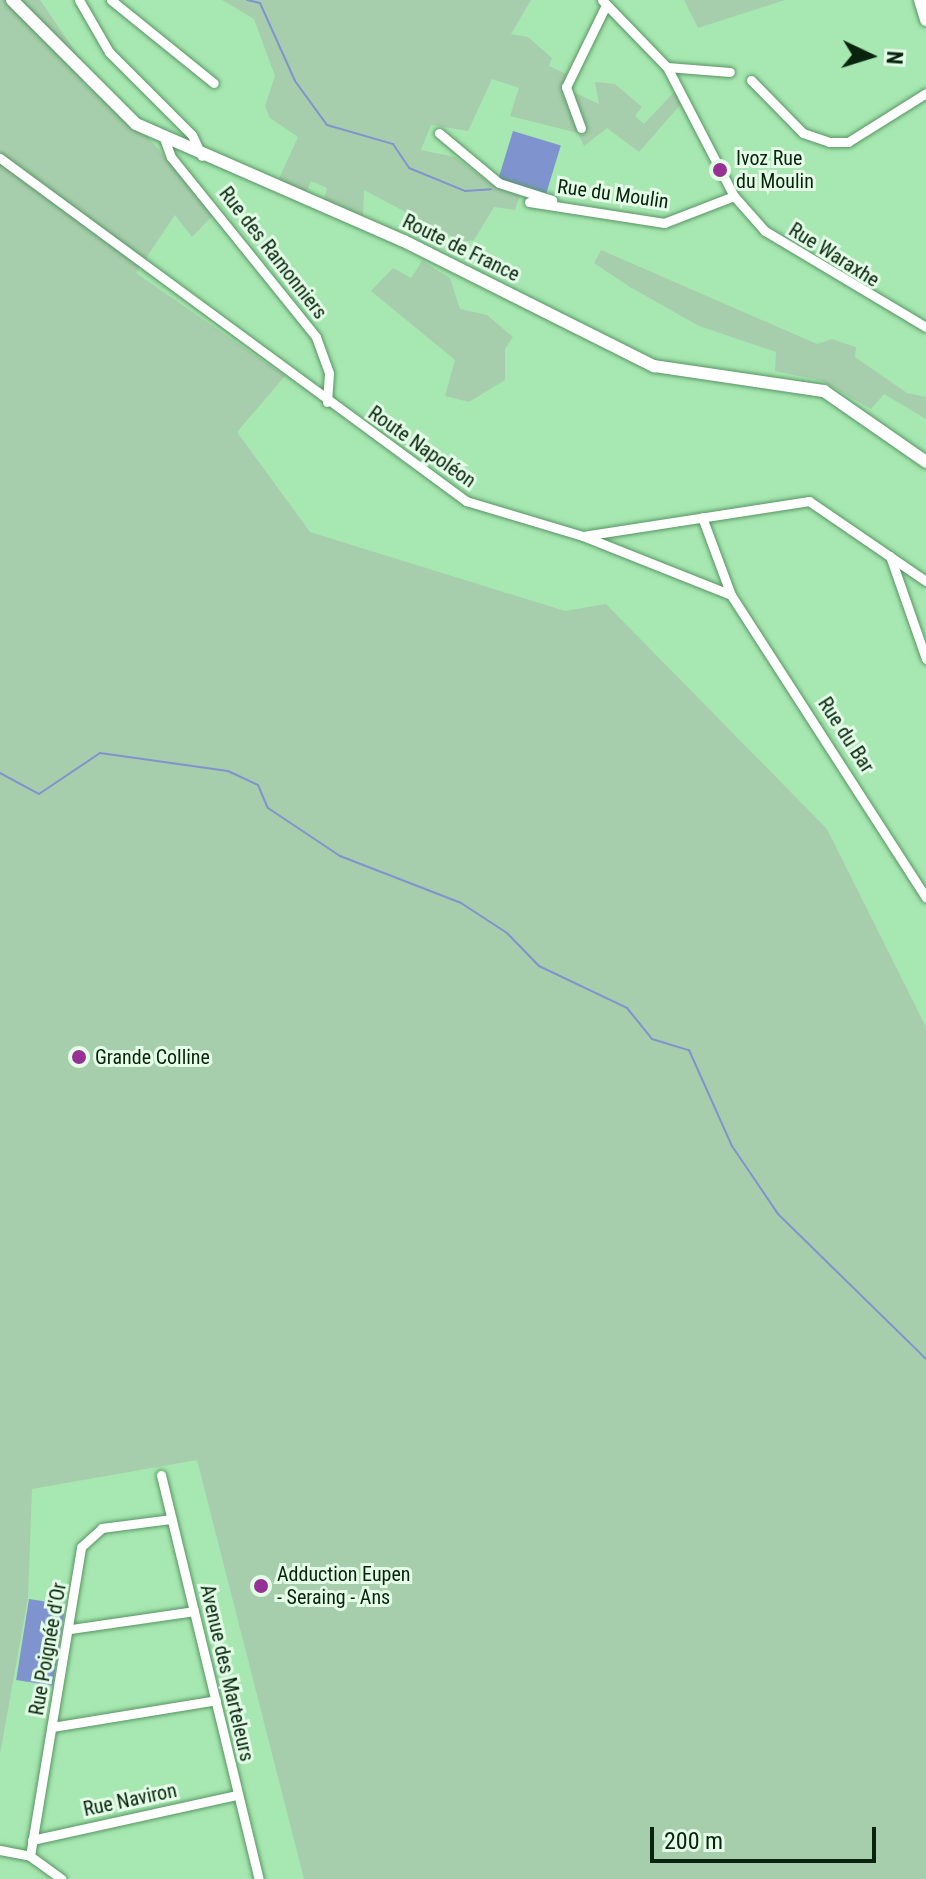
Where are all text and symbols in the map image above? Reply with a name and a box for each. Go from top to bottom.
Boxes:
north arrow [830,16,910,96]
text: N [882,50,907,65]
place label: Ivoz Rue du Moulin [736,146,814,193]
marker: Ivoz Rue du Moulin [711,161,729,179]
street label: Rue du Moulin [556,174,670,214]
street label: Rue des Ramonniers [214,182,332,324]
street label: Route de France [399,209,523,287]
street label: Rue Waraxhe [784,218,884,292]
street label: Route Napoléon [364,401,480,493]
street label: Rue du Bar [813,693,879,777]
place label: Grande Colline [95,1045,210,1069]
marker: Grande Colline [70,1048,88,1066]
place label: Adduction Eupen - Seraing - Ans [277,1562,410,1609]
marker: Adduction Eupen - Seraing - Ans [252,1577,270,1595]
street label: Rue Poignée d'Or [25,1581,71,1717]
street label: Avenue des Marteleurs [195,1582,259,1764]
street label: Rue Naviron [81,1778,179,1822]
scale bar [654,1811,880,1861]
text: 200 m [664,1827,723,1855]

